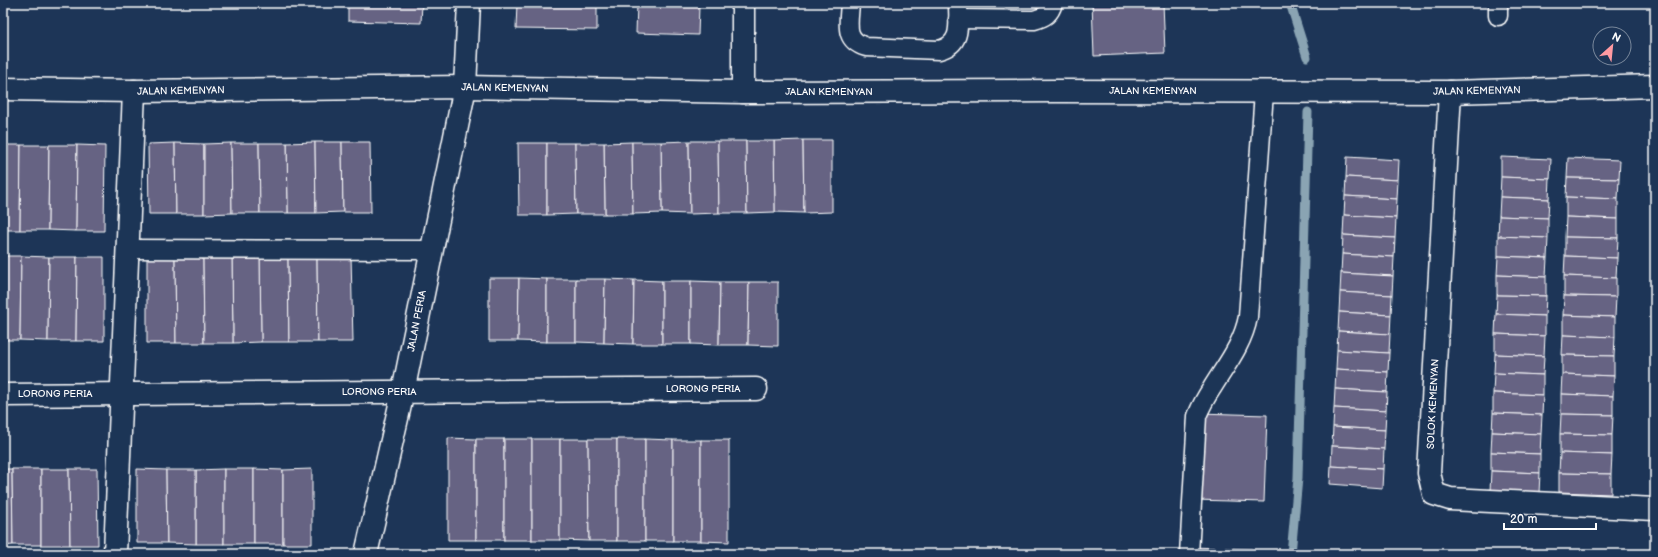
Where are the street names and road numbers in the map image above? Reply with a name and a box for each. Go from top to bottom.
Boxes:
street label: JALAN KEMENYAN [461,81,549,95]
street label: JALAN KEMENYAN [137,84,225,98]
street label: JALAN KEMENYAN [1433,84,1521,98]
street label: JALAN KEMENYAN [1109,85,1197,97]
street label: JALAN KEMENYAN [785,86,873,98]
street label: JALAN PERIA [405,288,429,353]
street label: SOLOK KEMENYAN [1425,359,1441,449]
street label: LORONG PERIA [666,383,741,395]
street label: LORONG PERIA [342,386,417,398]
street label: LORONG PERIA [18,388,93,400]

